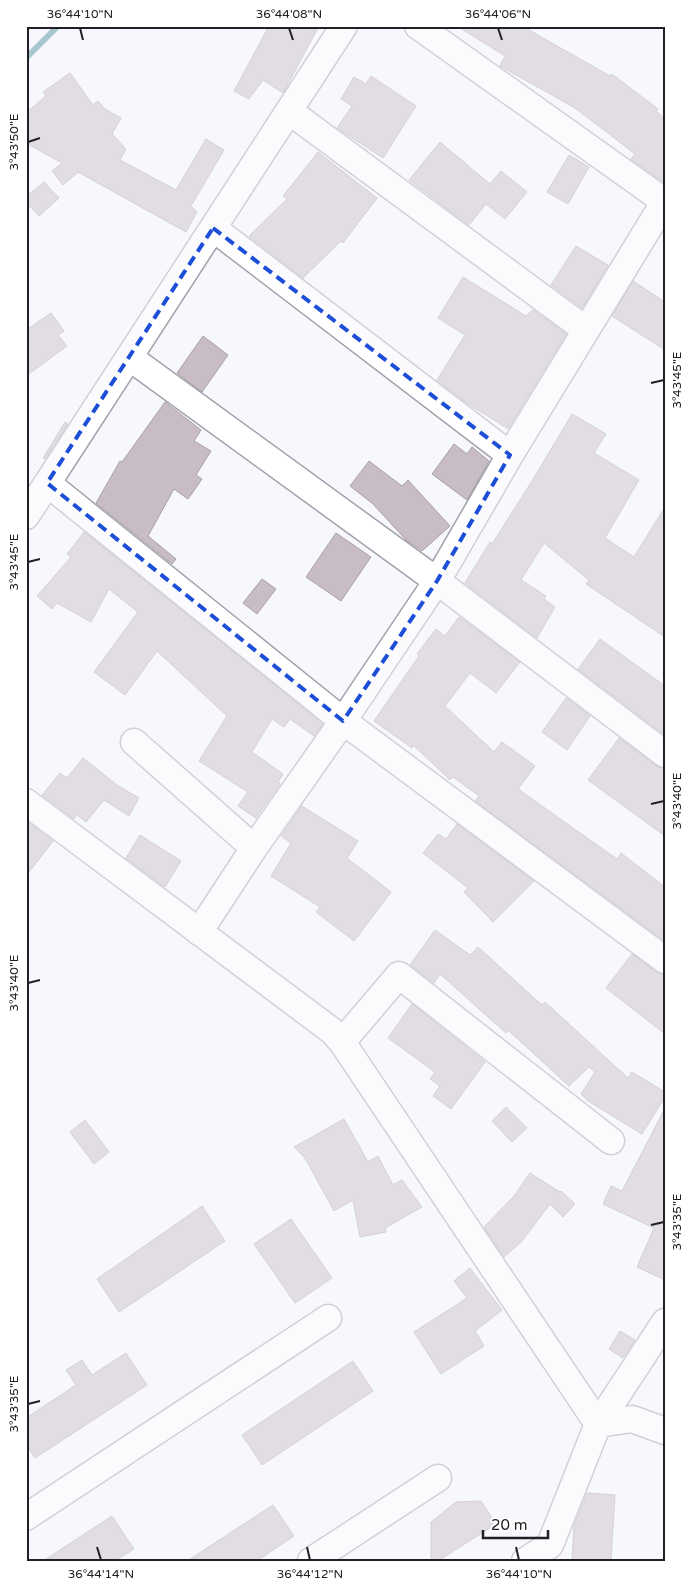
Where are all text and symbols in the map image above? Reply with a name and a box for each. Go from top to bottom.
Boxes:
text: 36°44'10"N [47,7,113,21]
text: 36°44'08"N [256,7,322,21]
text: 36°44'06"N [465,7,531,21]
text: 3°43'50"E [7,113,21,171]
text: 3°43'45"E [670,351,684,409]
text: 3°43'45"E [7,533,21,591]
text: 3°43'40"E [670,772,684,830]
text: 3°43'40"E [7,954,21,1012]
text: 3°43'35"E [670,1193,684,1251]
text: 3°43'35"E [7,1375,21,1433]
scale bar [483,1507,548,1539]
text: 20 m [491,1516,528,1534]
text: 36°44'14"N [68,1567,134,1581]
text: 36°44'12"N [277,1567,343,1581]
text: 36°44'10"N [486,1567,552,1581]

